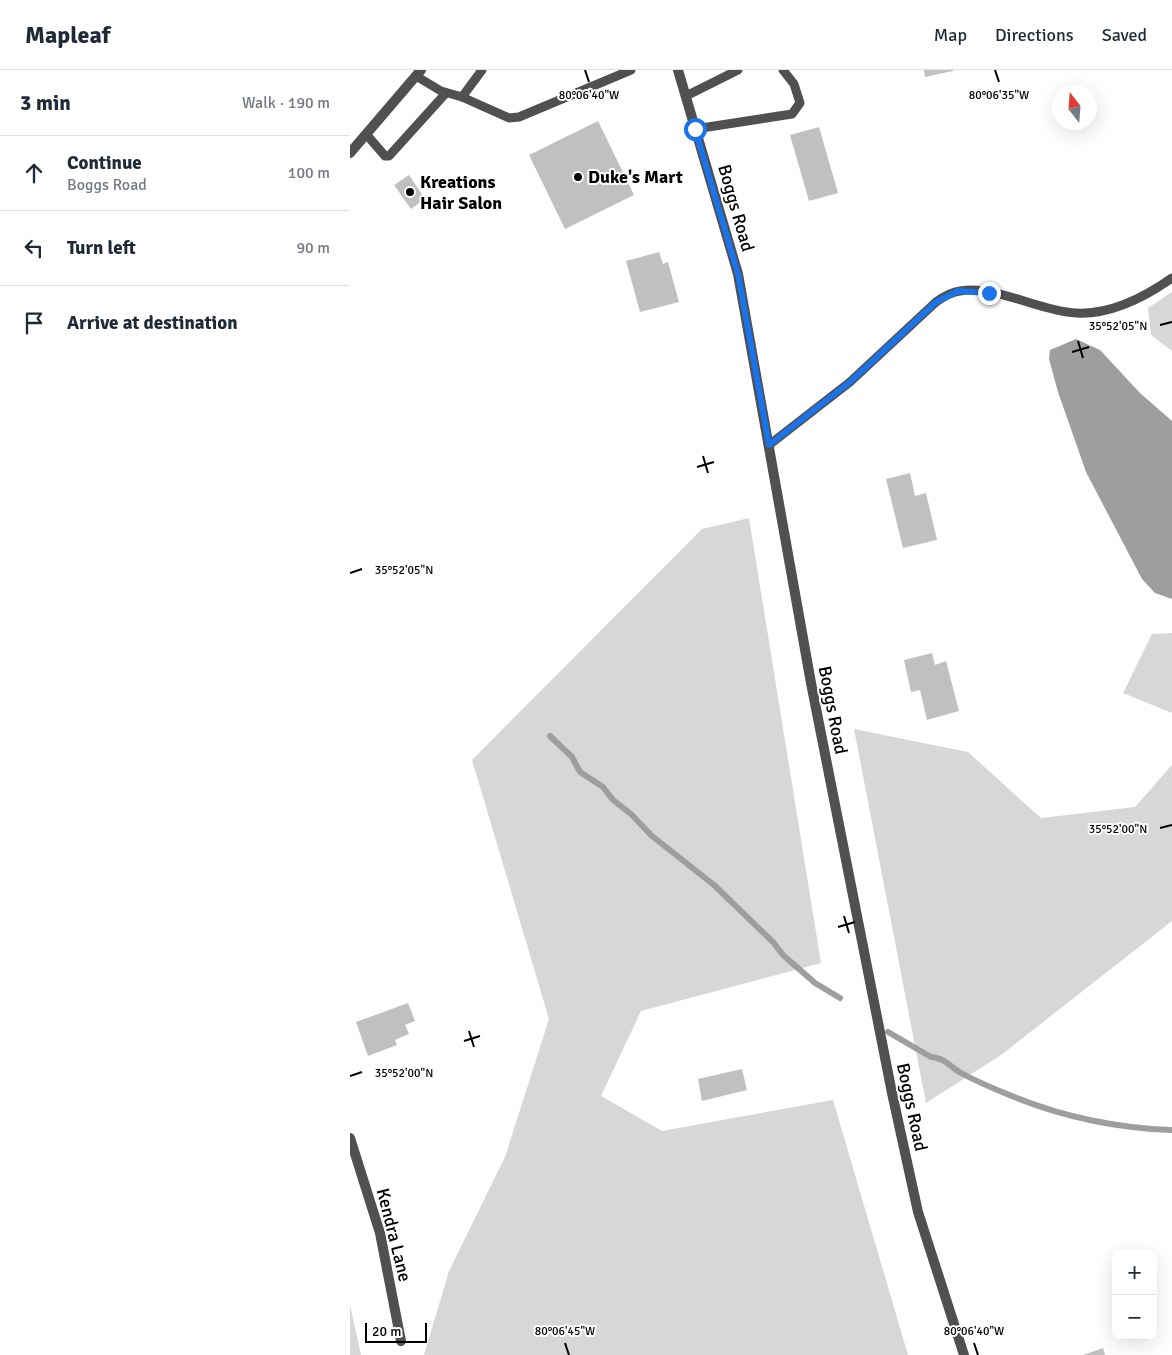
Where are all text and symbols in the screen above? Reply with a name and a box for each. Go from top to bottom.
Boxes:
text: Mapleaf [25,20,110,50]
text: Map [934,24,967,46]
text: Directions [995,24,1074,46]
text: Saved [1102,24,1147,46]
north arrow [1052,85,1097,130]
text: 80°06'40"W [559,88,619,103]
text: 80°06'35"W [969,88,1029,103]
text: 3 min [20,90,71,116]
text: Walk · 190 m [242,93,330,113]
route start [684,118,707,141]
text: Continue [67,151,142,175]
icon: ahead [20,159,48,187]
street label: Boggs Road [713,162,759,254]
text: 100 m [288,163,330,183]
place label: Duke's Mart [588,166,683,188]
place label: Kreations Hair Salon [420,171,502,214]
marker: Duke's Mart [572,171,584,183]
text: Boggs Road [67,175,147,195]
marker: Kreations Hair Salon [404,186,416,198]
icon: left [20,234,48,262]
text: Turn left [67,236,136,260]
text: 90 m [296,238,330,258]
route end [978,282,1001,305]
icon: arrive [20,309,48,337]
text: Arrive at destination [67,311,238,335]
text: 35°52'05"N [1089,319,1147,334]
text: 35°52'05"N [375,563,433,578]
street label: Boggs Road [814,664,852,756]
text: 35°52'00"N [1089,822,1147,837]
street label: Boggs Road [892,1061,932,1153]
text: 35°52'00"N [375,1066,433,1081]
street label: Kendra Lane [372,1186,416,1284]
map controls [1112,1250,1157,1340]
button: + [1112,1250,1157,1295]
button: − [1112,1295,1157,1340]
scale bar [365,1320,428,1343]
text: 20 m [372,1323,401,1340]
text: 80°06'45"W [535,1324,595,1339]
text: 80°06'40"W [944,1324,1004,1339]

